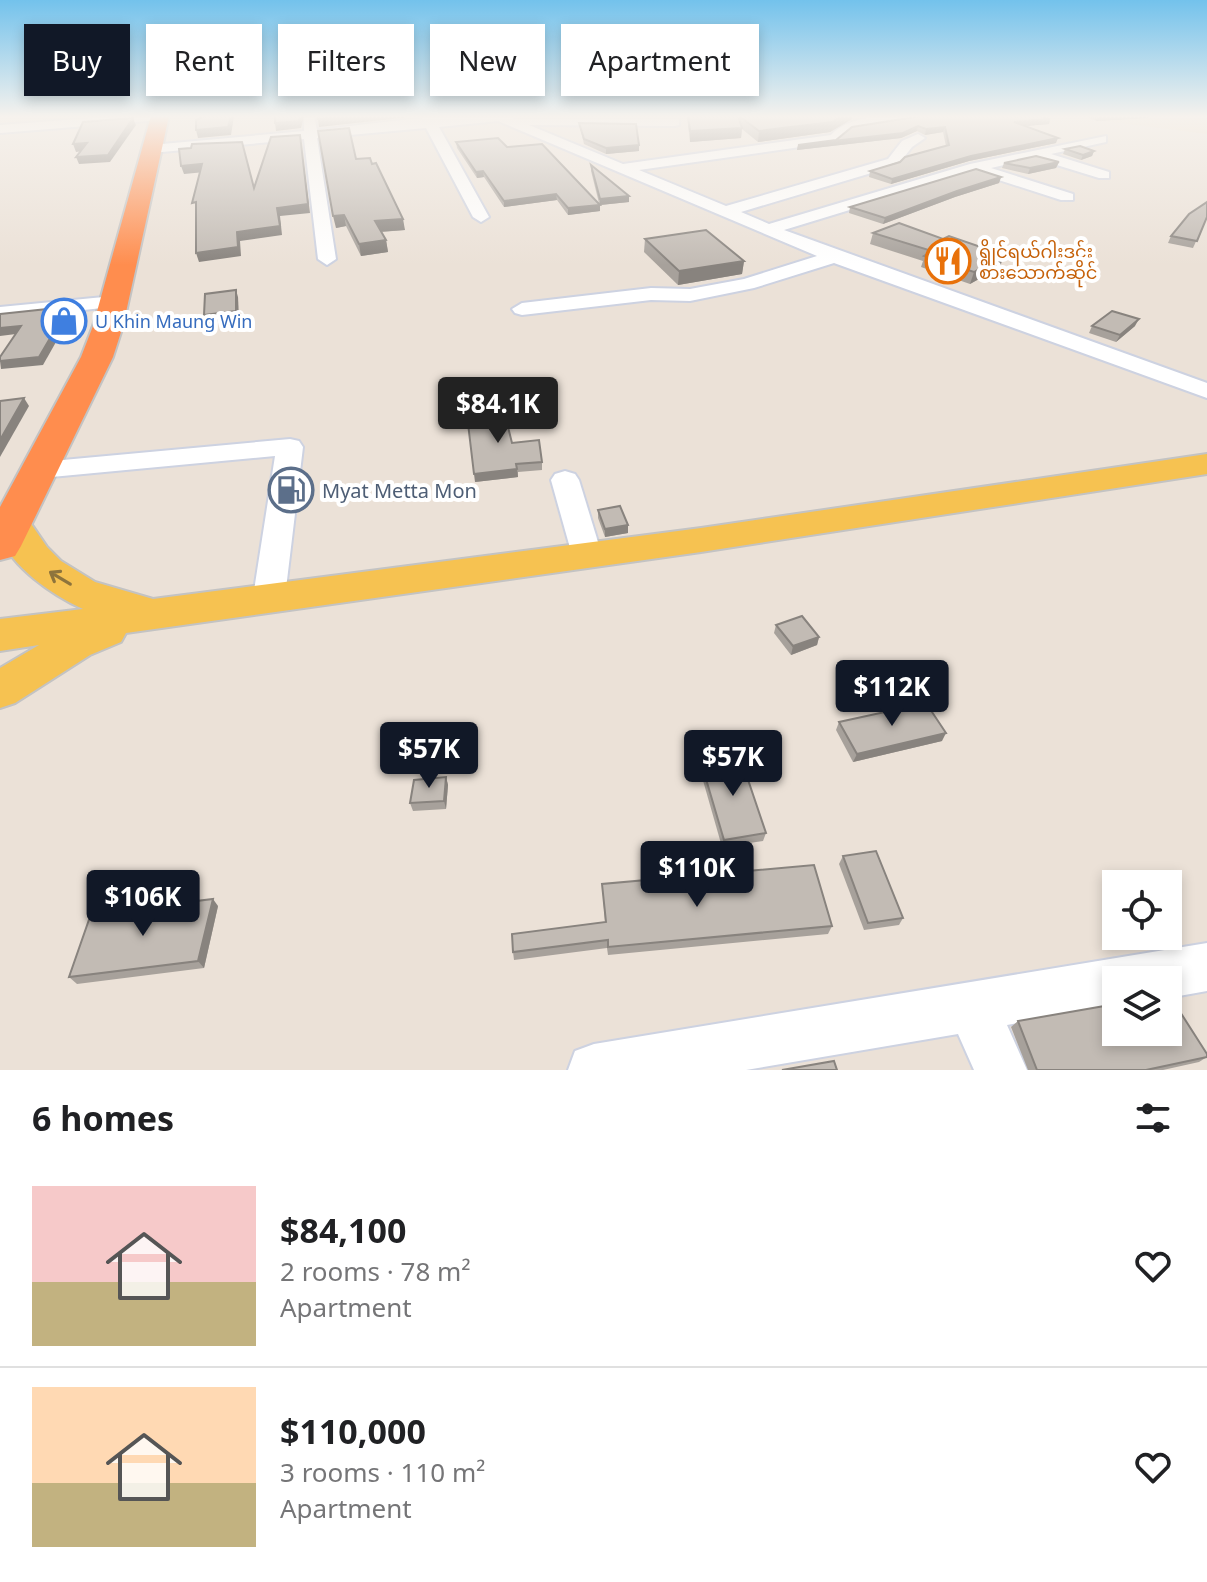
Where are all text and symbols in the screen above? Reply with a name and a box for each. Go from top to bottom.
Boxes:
chip: Buy [24,24,130,96]
chip: Rent [146,24,262,96]
chip: Filters [278,24,414,96]
chip: New [430,24,545,96]
chip: Apartment [561,24,759,96]
restaurant icon: ရွိုင်ရယ်ဂါးဒင်း စားသောက်ဆိုင် [924,237,972,285]
place label: ရွိုင်ရယ်ဂါးဒင်း စားသောက်ဆိုင် [979,238,1097,288]
shop icon: U Khin Maung Win [40,297,88,345]
place label: U Khin Maung Win [95,309,252,333]
pin: $84.1K [433,377,563,445]
text: $84.1K [456,385,540,421]
fuel station icon: Myat Metta Mon [267,466,315,514]
place label: Myat Metta Mon [322,477,477,504]
one-way arrow [49,570,72,586]
pin: $112K [836,660,948,728]
text: $112K [854,668,930,704]
pin: $57K [382,722,476,790]
text: $57K [398,730,460,766]
pin: $57K [686,730,780,798]
text: $57K [702,738,764,774]
pin: $110K [641,841,753,909]
text: $110K [659,849,735,885]
pin: $106K [87,870,199,938]
map controls [1102,870,1182,1046]
button: locate [1102,870,1182,950]
text: $106K [105,878,181,914]
button: layers [1102,966,1182,1046]
text: 6 homes [32,1095,174,1141]
icon: filters [1131,1096,1175,1140]
text: $84,100 [280,1207,406,1253]
icon: home [96,1218,192,1314]
icon: heart [1131,1244,1175,1288]
text: 2 rooms · 78 m² [280,1253,470,1289]
text: Apartment [280,1289,412,1325]
text: $110,000 [280,1408,426,1454]
icon: home [96,1419,192,1515]
icon: heart [1131,1445,1175,1489]
text: 3 rooms · 110 m² [280,1454,485,1490]
text: Apartment [280,1490,412,1526]

